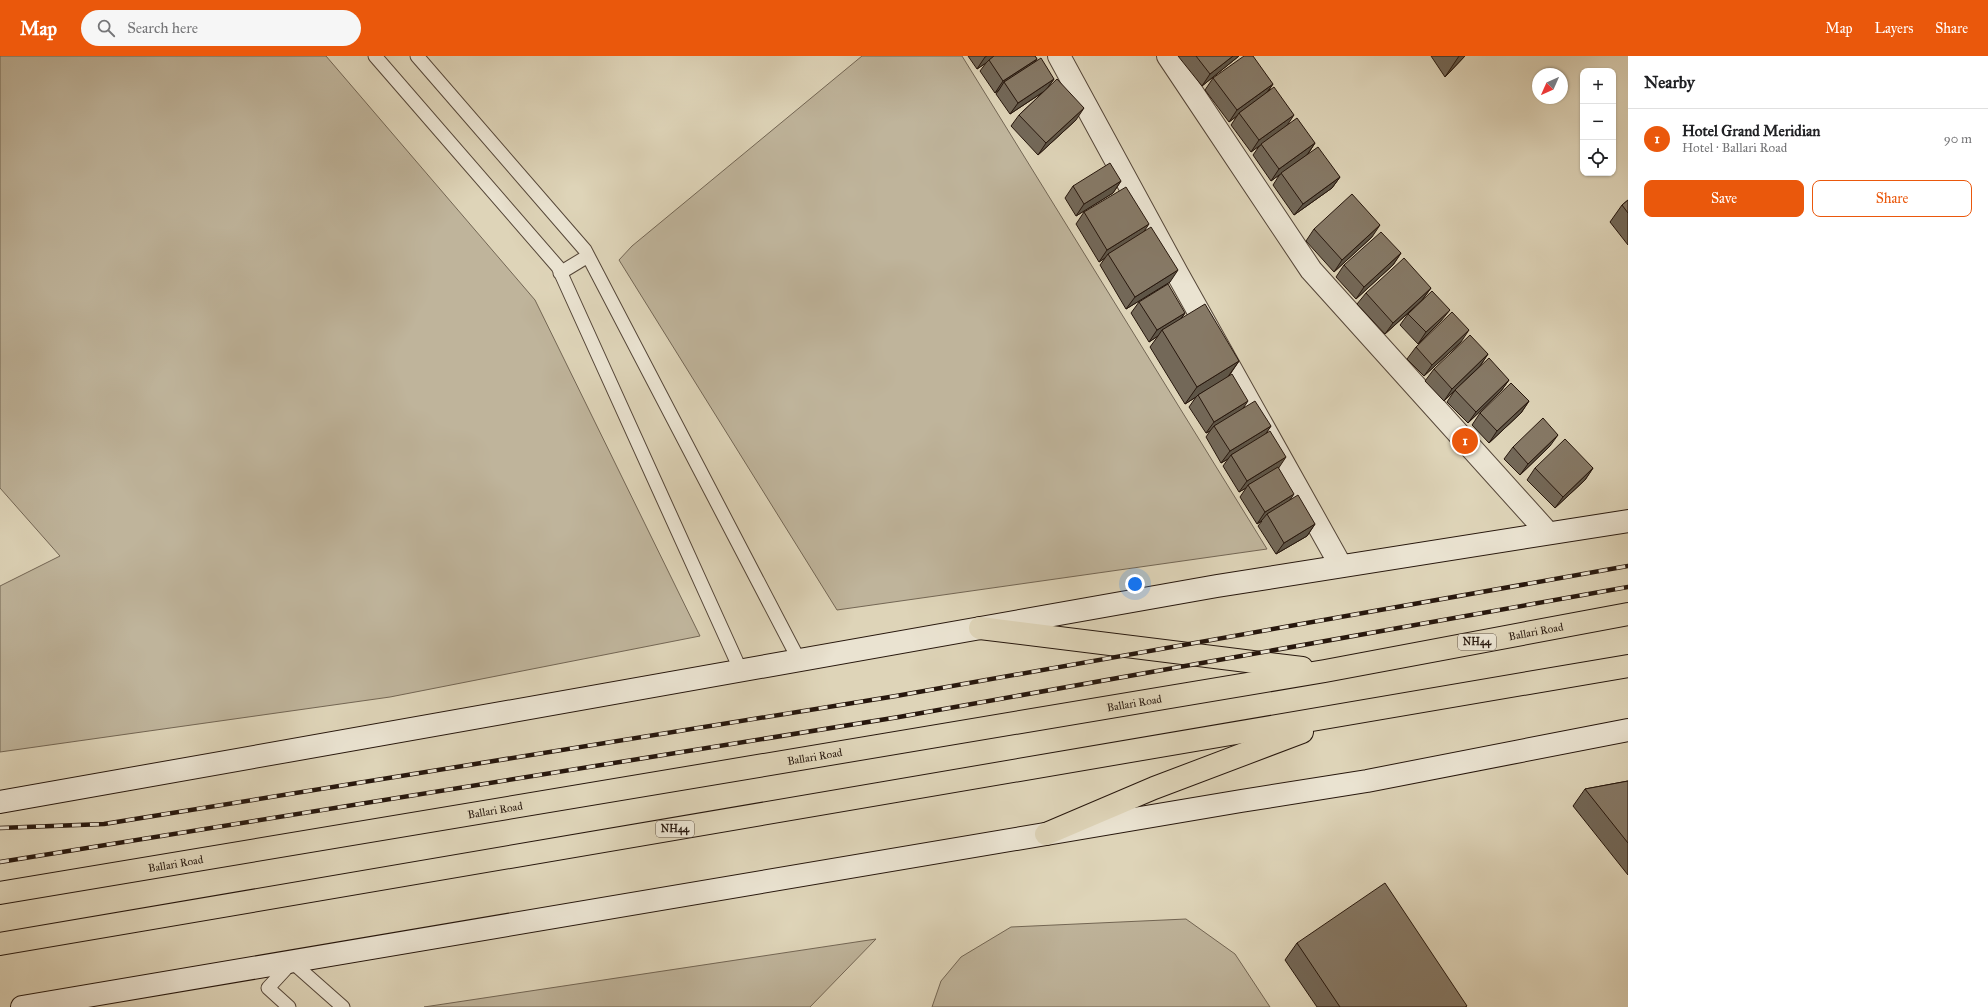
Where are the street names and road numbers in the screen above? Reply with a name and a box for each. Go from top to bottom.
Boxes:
street label: Ballari Road [1507,620,1565,643]
road number: NH44 [1458,634,1496,650]
street label: Ballari Road [1106,692,1163,714]
street label: Ballari Road [786,745,844,768]
street label: Ballari Road [467,799,524,821]
road number: NH44 [656,821,694,837]
street label: Ballari Road [147,853,204,875]

